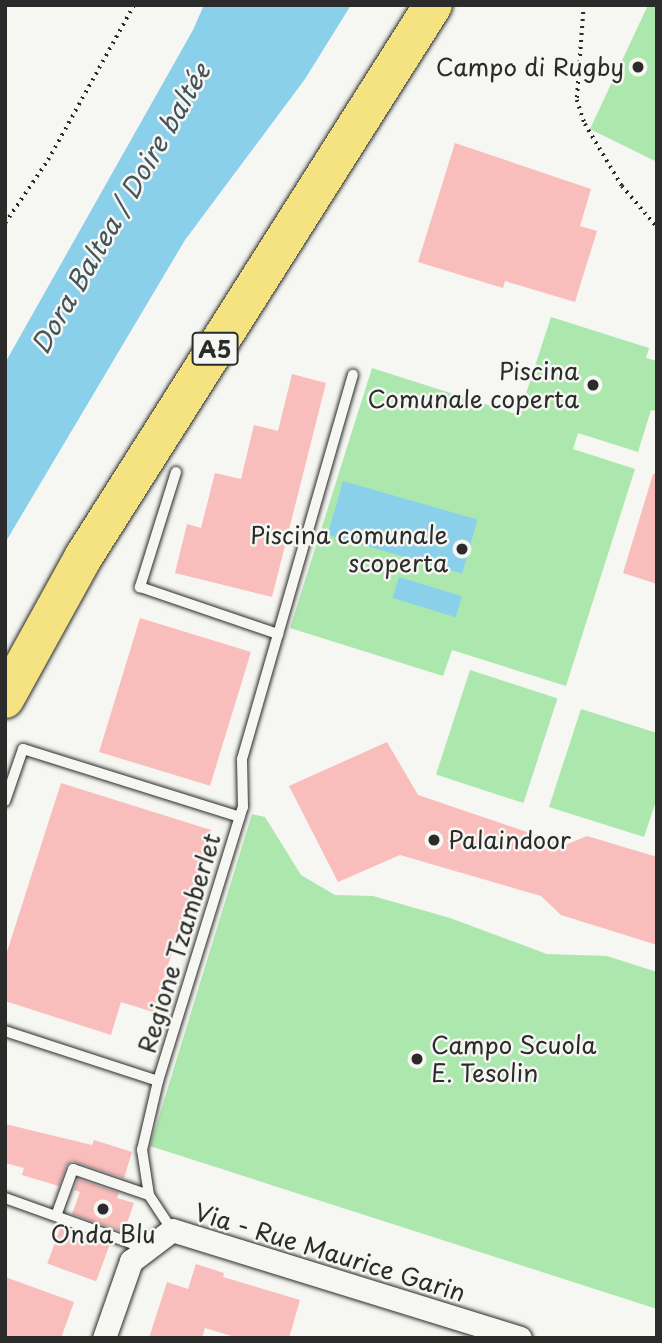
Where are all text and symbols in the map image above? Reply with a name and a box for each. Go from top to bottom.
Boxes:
place label: Campo di Rugby [436,53,624,81]
water label: Dora Baltea / Doire baltée [24,57,216,359]
marker: Campo di Rugby [630,59,646,75]
road number: A5 [190,330,240,368]
place label: Piscina Comunale coperta [366,357,579,413]
marker: Piscina Comunale coperta [585,377,601,393]
place label: Piscina comunale scoperta [249,521,448,577]
marker: Piscina comunale scoperta [454,541,470,557]
place label: Palaindoor [448,826,571,854]
street label: Regione Tzamberlet [132,830,226,1056]
marker: Palaindoor [426,832,442,848]
place label: Campo Scuola E. Tesolin [431,1031,598,1087]
marker: Campo Scuola E. Tesolin [409,1051,425,1067]
street label: Via - Rue Maurice Garin [190,1197,470,1307]
marker: Onda Blu [95,1201,111,1217]
place label: Onda Blu [50,1220,156,1248]

